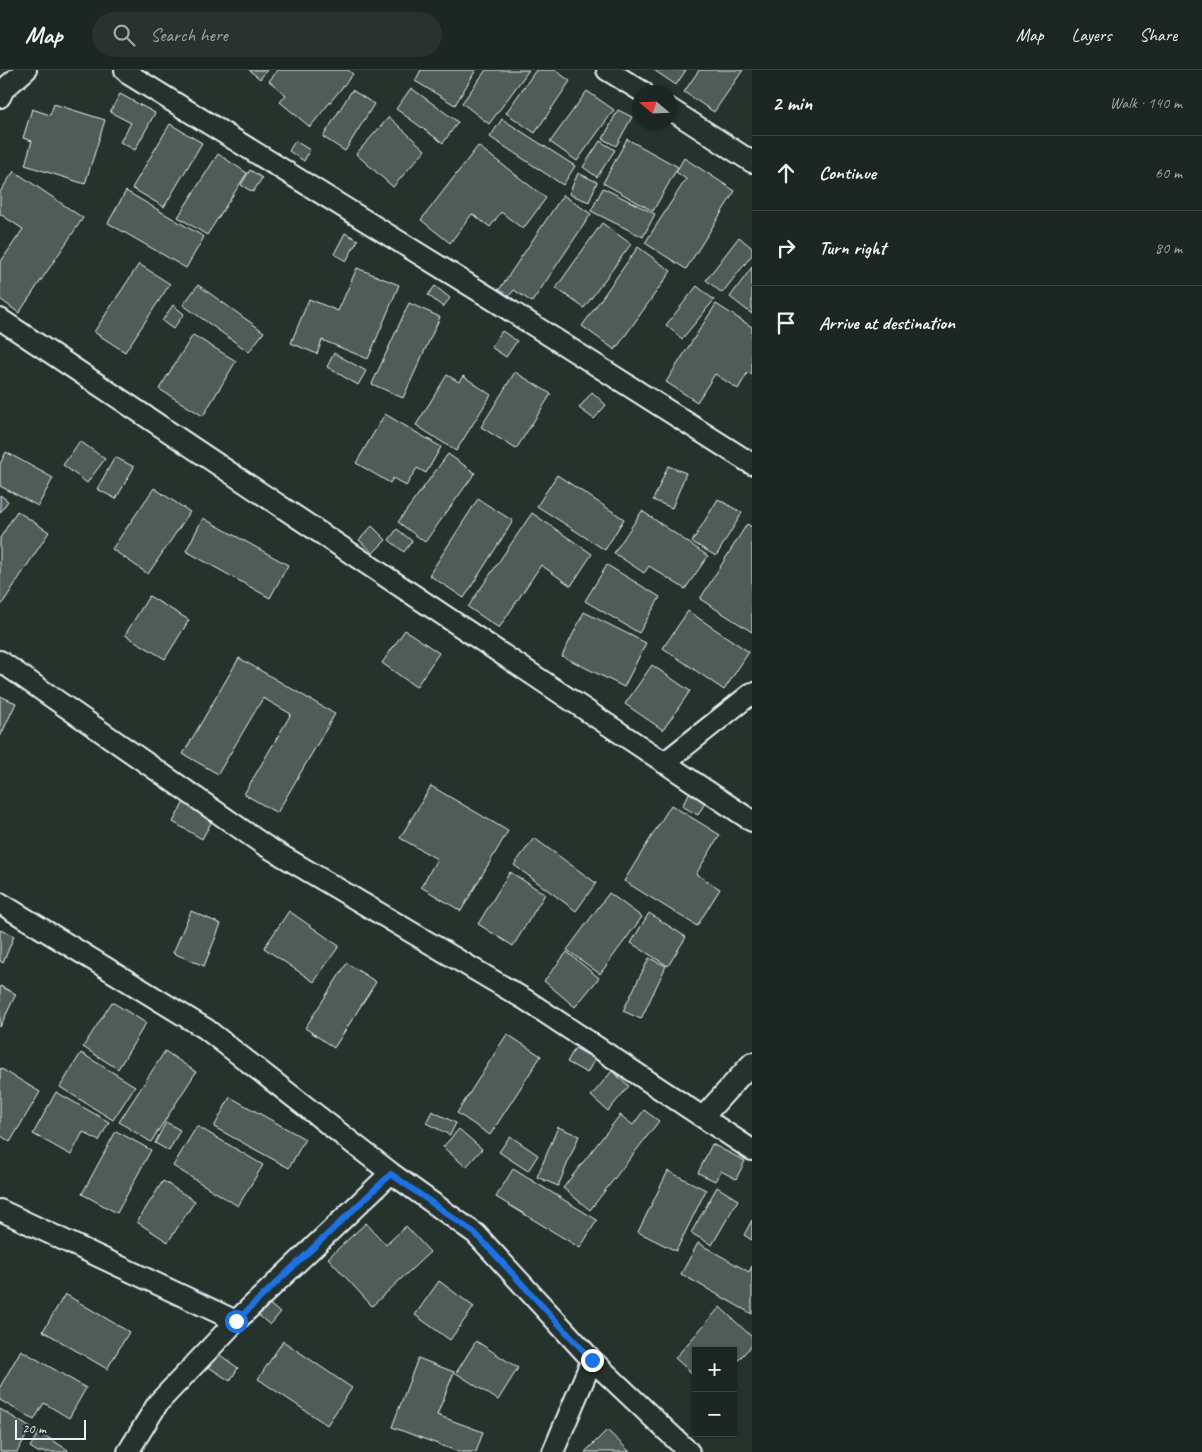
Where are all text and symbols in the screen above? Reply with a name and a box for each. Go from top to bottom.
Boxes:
search box [92,12,442,57]
text: Map [25,20,62,50]
icon: search [110,21,138,49]
text: Search here [150,23,228,47]
text: Map [1016,24,1044,46]
text: Layers [1072,24,1111,46]
text: Share [1139,24,1177,46]
north arrow [632,85,677,130]
text: 2 min [772,90,812,116]
text: Walk · 140 m [1110,93,1182,113]
icon: ahead [772,159,800,187]
text: Continue [819,161,876,185]
text: 60 m [1155,163,1182,183]
icon: right [772,234,800,262]
text: Turn right [819,236,886,260]
text: 80 m [1155,238,1182,258]
icon: arrive [772,309,800,337]
text: Arrive at destination [819,311,955,335]
route start [225,1310,248,1333]
map controls [692,1347,737,1437]
button: + [692,1347,737,1392]
route end [581,1349,604,1372]
button: − [692,1392,737,1437]
scale bar [15,1417,86,1440]
text: 20 m [22,1420,46,1437]

